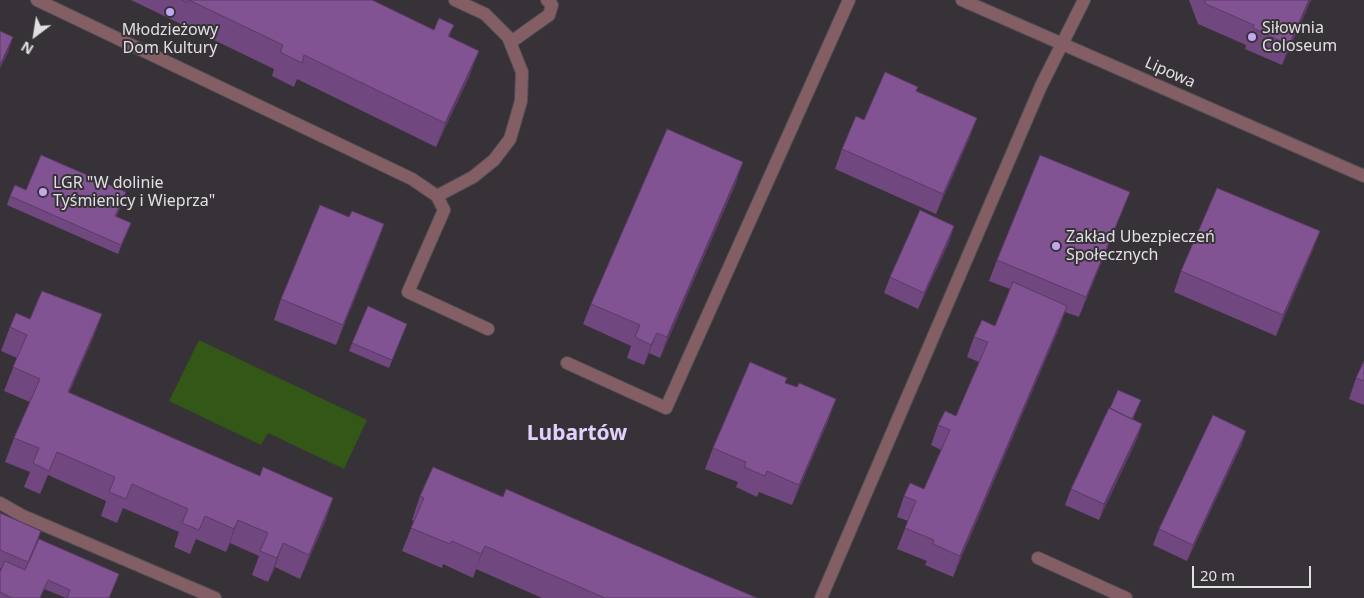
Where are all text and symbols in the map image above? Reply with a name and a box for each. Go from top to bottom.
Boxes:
marker: Młodzieżowy Dom Kultury [164,6,176,18]
north arrow [10,10,60,60]
place label: Siłownia Coloseum [1262,18,1337,56]
place label: Młodzieżowy Dom Kultury [122,20,218,58]
marker: Siłownia Coloseum [1246,31,1258,43]
text: N [17,37,37,59]
street label: Lipowa [1142,53,1198,93]
place label: LGR "W dolinie Tyśmienicy i Wieprza" [53,173,215,211]
marker: LGR "W dolinie Tyśmienicy i Wieprza" [37,186,49,198]
place label: Zakład Ubezpieczeń Społecznych [1066,227,1215,265]
marker: Zakład Ubezpieczeń Społecznych [1050,240,1062,252]
district label: Lubartów [527,421,627,447]
scale bar [1194,556,1313,588]
text: 20 m [1200,565,1235,585]

